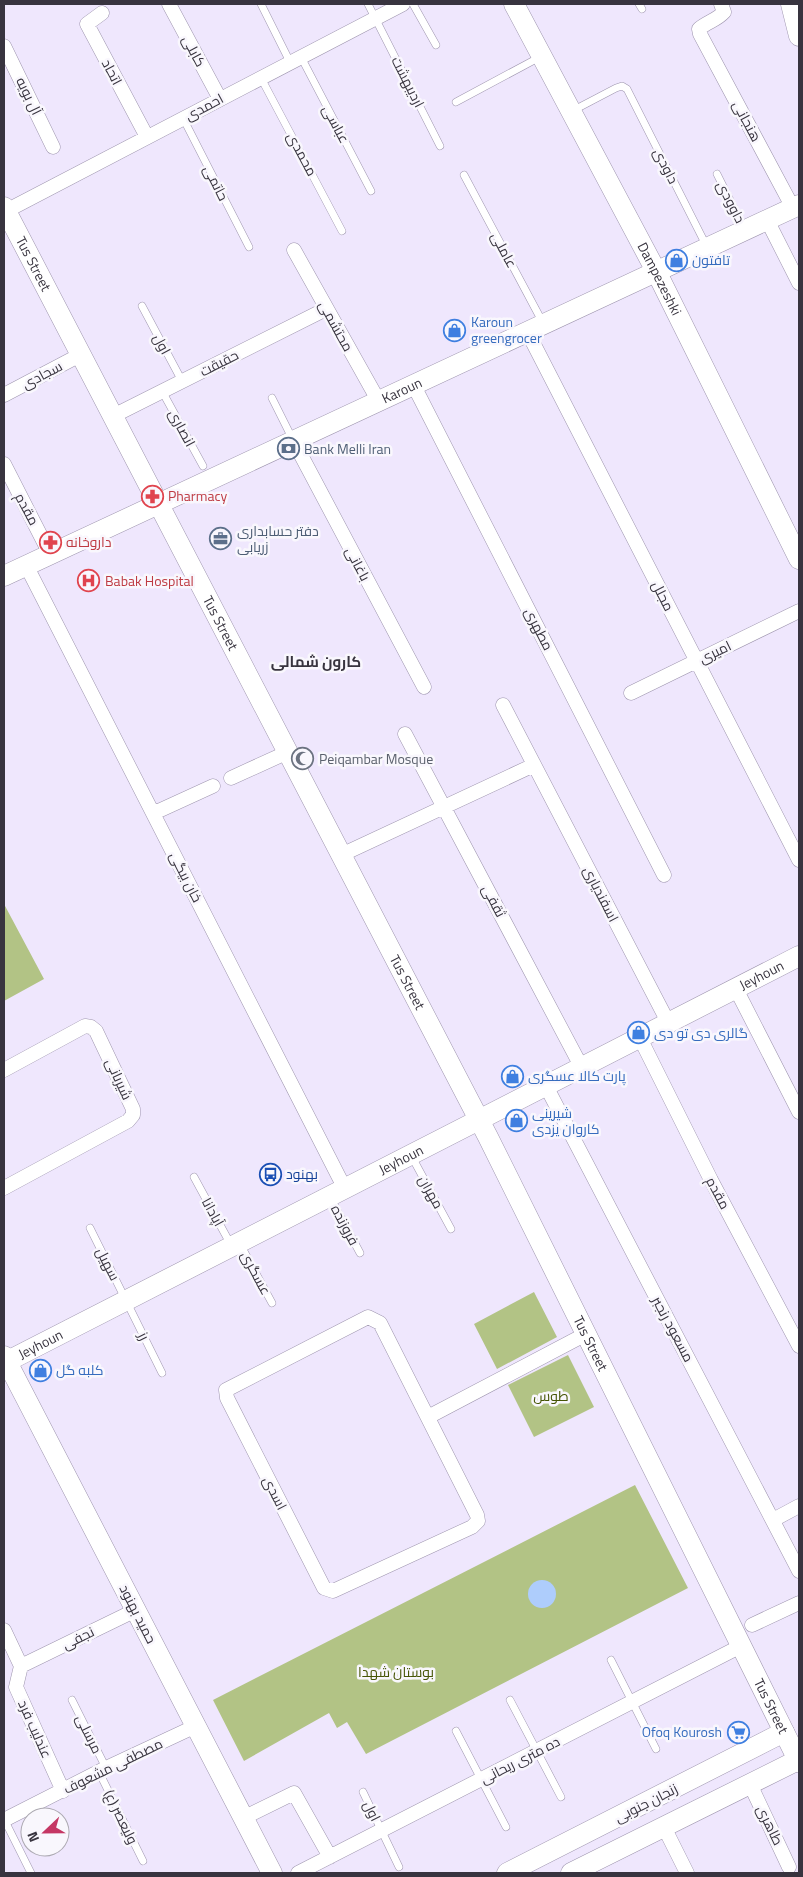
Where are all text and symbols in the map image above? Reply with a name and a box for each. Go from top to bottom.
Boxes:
street label: کابلی [177,31,212,70]
street label: اردیبهشت [387,53,430,111]
street label: اتحاد [97,55,128,89]
street label: آل بویه [11,73,48,118]
street label: احمدی [181,88,227,125]
street label: هنجانی [728,96,767,145]
street label: عباسی [318,101,355,147]
street label: محمدی [282,128,323,179]
street label: داودی [649,144,684,187]
street label: حاتمی [199,161,234,204]
street label: داوودی [712,177,751,227]
street label: عاملی [486,228,523,272]
street label: Tus Street [11,232,57,295]
street label: Dampezeshki [633,238,687,319]
shop icon: تافتون [664,248,688,272]
place label: تافتون [692,249,730,270]
street label: محتشمی [314,296,359,355]
place label: Karoun greengrocer [471,311,542,348]
shop icon: Karoun greengrocer [443,318,467,342]
street label: اول [148,330,177,358]
street label: حقیقت [196,344,242,381]
street label: سجادی [18,355,66,394]
street label: Karoun [378,371,425,408]
street label: انصاری [164,405,201,450]
bank icon: Bank Melli Iran [276,437,300,461]
place label: Bank Melli Iran [304,438,391,459]
pharmacy icon: Pharmacy [140,484,164,508]
place label: Pharmacy [168,485,227,506]
street label: مقدم [10,489,45,529]
place label: دفتر حسابداری زریابی [237,520,319,557]
office icon: دفتر حسابداری زریابی [209,527,233,551]
pharmacy icon: داروخانه [38,530,62,554]
place label: داروخانه [66,531,112,552]
street label: باغانی [341,543,376,585]
hospital icon: Babak Hospital [77,569,101,593]
place label: Babak Hospital [105,570,194,591]
street label: مجلل [647,577,680,615]
street label: Tus Street [198,592,244,654]
street label: مطهری [520,604,559,654]
street label: امیری [695,635,734,668]
district label: کارون شمالی [271,650,361,673]
mosque icon: Peiqambar Mosque [291,747,315,771]
place label: Peiqambar Mosque [319,748,433,769]
street label: خان بیگی [165,848,208,906]
street label: اسفندیاری [578,862,624,925]
street label: ثقفی [477,881,512,921]
street label: Tus Street [385,951,431,1013]
street label: Jeyhoun [735,955,787,995]
shop icon: گالری دی تو دی [626,1021,650,1045]
place label: گالری دی تو دی [654,1022,748,1043]
street label: شیربانی [101,1054,138,1103]
shop icon: پارت کالا عسگری [500,1064,524,1088]
place label: پارت کالا عسگری [528,1065,626,1086]
place label: شیرینی کاروان یزدی [532,1102,600,1139]
shop icon: شیرینی کاروان یزدی [504,1109,528,1133]
street label: Jeyhoun [375,1139,427,1180]
bus stop icon: بهنود [258,1162,282,1186]
place label: بهنود [286,1163,318,1184]
street label: مهران [414,1171,449,1212]
street label: مقدم [701,1173,736,1213]
street label: آپادانا [197,1194,230,1230]
street label: فروزنده [326,1201,365,1249]
street label: سهیل [91,1244,126,1284]
street label: عسگری [236,1247,277,1298]
street label: مسعود رنجبر [647,1291,700,1366]
street label: Tus Street [569,1312,614,1375]
street label: Jeyhoun [14,1324,66,1364]
street label: رز [133,1327,156,1344]
shop icon: کلبه گل [28,1358,52,1382]
place label: کلبه گل [56,1359,104,1380]
park label: طوس [533,1385,569,1406]
street label: اسدی [258,1472,293,1513]
street label: حمید بهنود [115,1581,162,1647]
street label: نجفی [58,1621,97,1654]
park label: بوستان شهدا [358,1661,434,1682]
street label: Tus Street [749,1675,794,1737]
street label: عندلیب فرد [13,1696,58,1761]
street label: مرسلی [71,1711,108,1757]
supermarket icon: Ofoq Kourosh [726,1720,750,1744]
place label: Ofoq Kourosh [642,1721,722,1742]
street label: ده متری ریحانی [476,1730,563,1789]
street label: مصطفی مشعوف [60,1732,166,1799]
street label: زنجان جنوبی [610,1778,681,1827]
street label: ولیعصر (ع) [99,1786,144,1848]
street label: اول [358,1797,386,1825]
street label: طاهری [752,1801,789,1848]
north arrow [20,1807,70,1857]
text: N [21,1829,44,1845]

